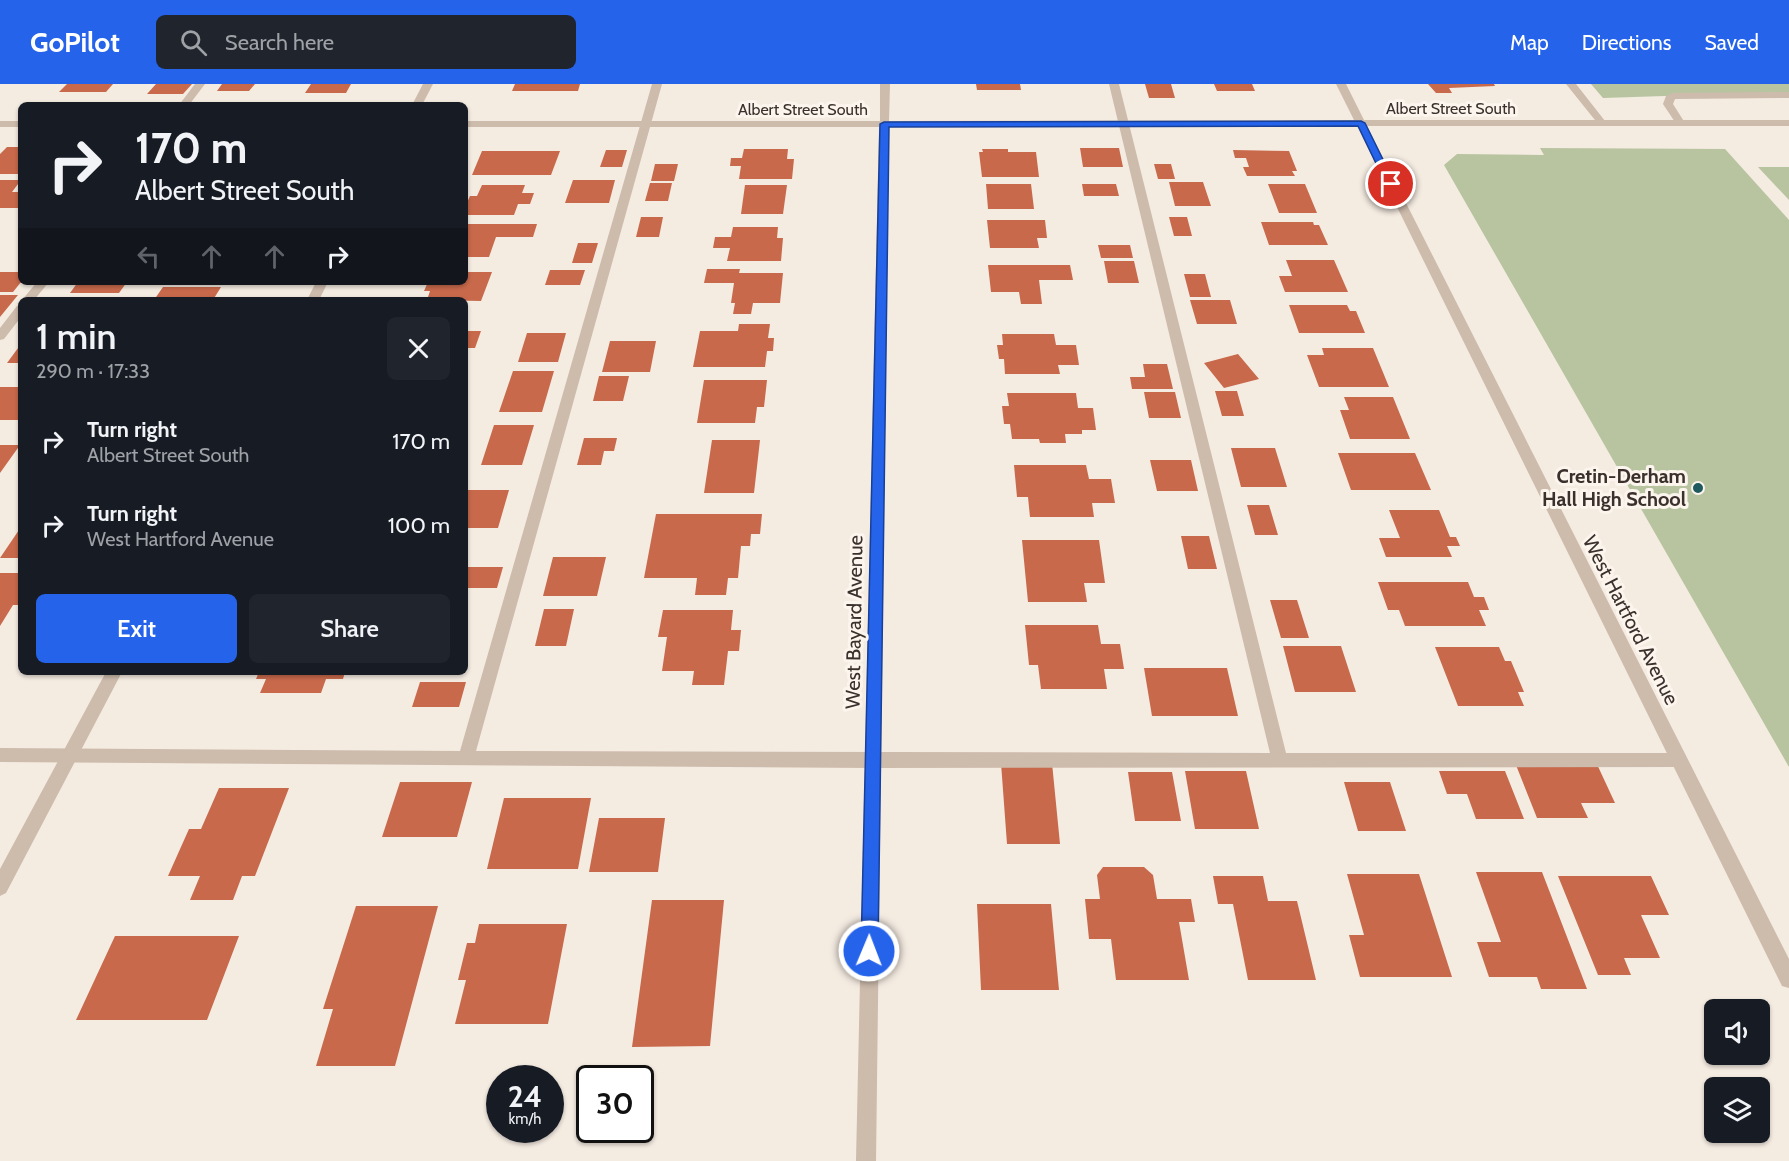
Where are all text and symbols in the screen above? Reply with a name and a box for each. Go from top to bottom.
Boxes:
search box [156,15,576,69]
text: GoPilot [30,25,120,59]
icon: search [177,26,210,59]
text: Search here [225,29,334,56]
text: Map [1510,30,1549,55]
text: Directions [1582,30,1671,55]
text: Saved [1704,30,1759,55]
street label: Albert Street South [1386,99,1516,118]
street label: Albert Street South [738,100,868,119]
text: 170 m [135,122,247,174]
icon: right [36,126,114,204]
pin [1365,158,1416,209]
icon: arrive [1374,167,1407,200]
text: Albert Street South [135,174,354,207]
icon: left [132,240,165,273]
icon: ahead [195,240,228,273]
icon: ahead [258,240,291,273]
icon: right [321,240,354,273]
text: 1 min [36,314,116,358]
button: close [387,317,450,380]
text: 290 m · 17:33 [36,359,150,383]
text: Turn right [87,416,177,443]
icon: right [36,425,69,458]
text: 170 m [392,428,450,455]
text: Albert Street South [87,443,249,467]
place label: Cretin-Derham Hall High School [1542,464,1686,511]
marker: Cretin-Derham Hall High School [1691,481,1705,495]
text: Turn right [87,500,177,527]
icon: right [36,509,69,542]
text: 100 m [388,512,450,539]
text: West Hartford Avenue [87,527,274,551]
street label: West Hartford Avenue [1578,531,1684,709]
street label: West Bayard Avenue [840,535,868,709]
button: Exit [36,594,237,663]
button: Share [249,594,450,663]
position arrow [837,919,901,983]
map controls [1704,999,1770,1143]
button: sound [1704,999,1770,1065]
speed limit sign: 30 [576,1065,654,1143]
button: layers [1704,1077,1770,1143]
text: 24 [508,1078,542,1115]
text: km/h [509,1110,541,1128]

